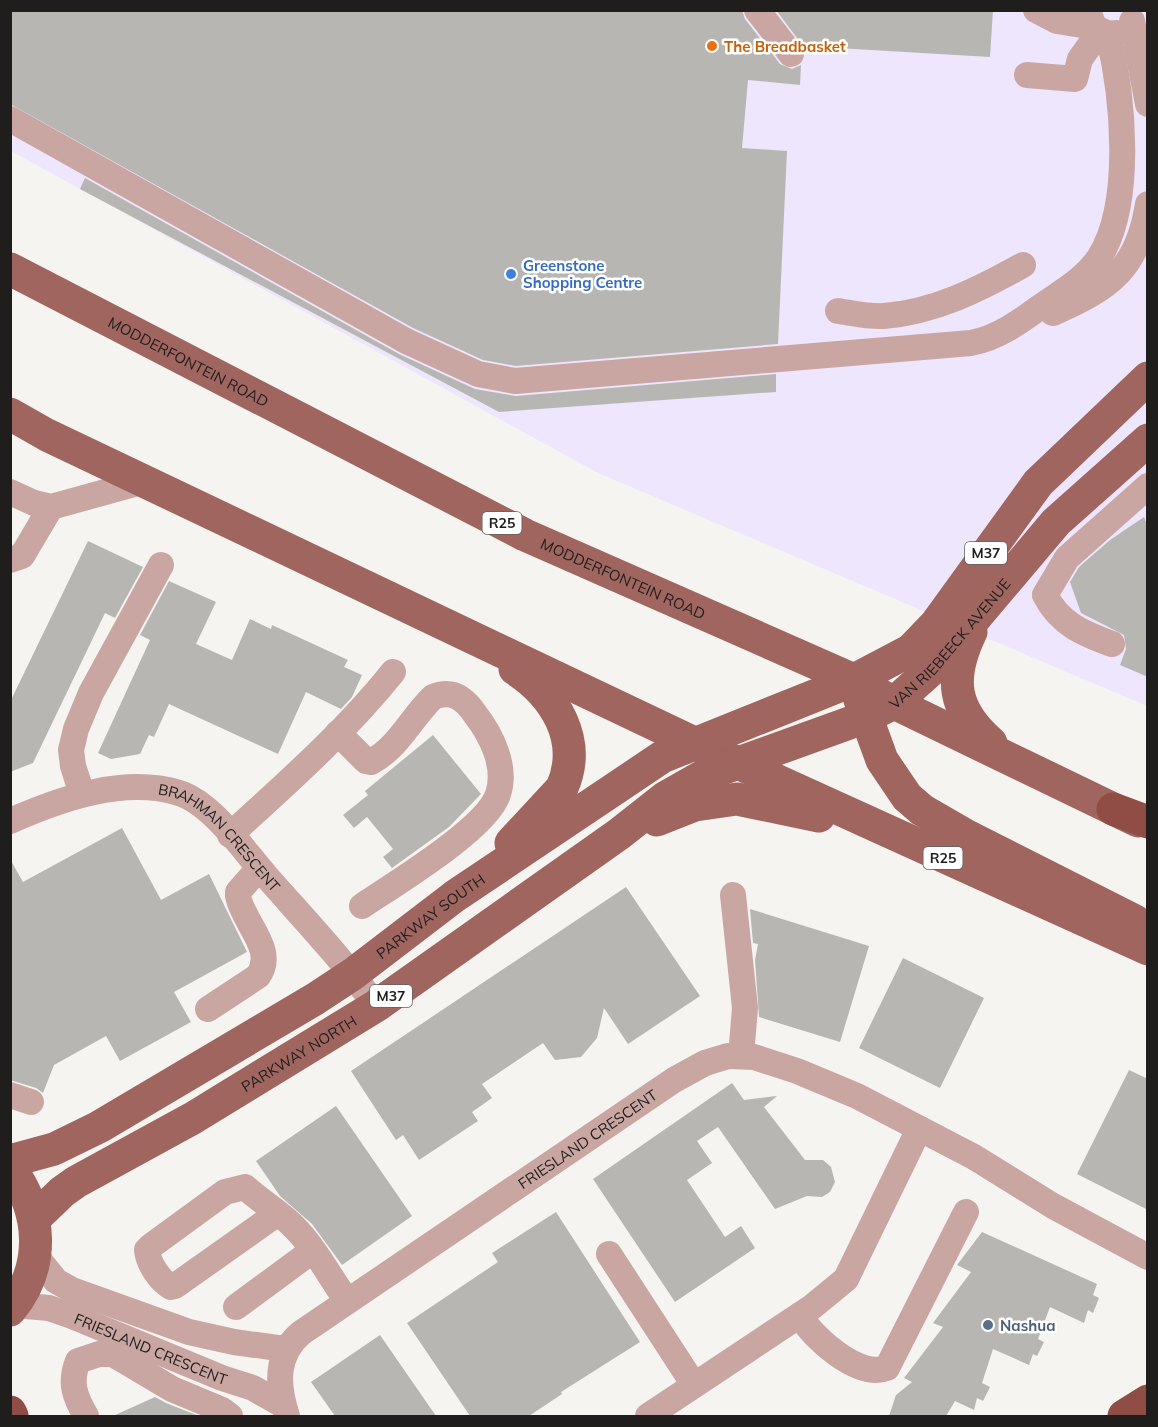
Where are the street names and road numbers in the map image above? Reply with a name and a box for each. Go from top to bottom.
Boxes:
street label: MODDERFONTEIN ROAD [105,312,272,411]
road number: R25 [482,512,522,534]
street label: MODDERFONTEIN ROAD [538,534,709,623]
road number: M37 [965,542,1007,564]
street label: VAN RIEBEECK AVENUE [885,574,1014,713]
street label: BRAHMAN CRESCENT [157,779,285,895]
road number: R25 [924,847,962,869]
street label: PARKWAY SOUTH [372,869,488,963]
road number: M37 [370,985,412,1007]
street label: PARKWAY NORTH [238,1011,360,1096]
street label: FRIESLAND CRESCENT [514,1085,661,1193]
street label: FRIESLAND CRESCENT [72,1309,230,1389]

